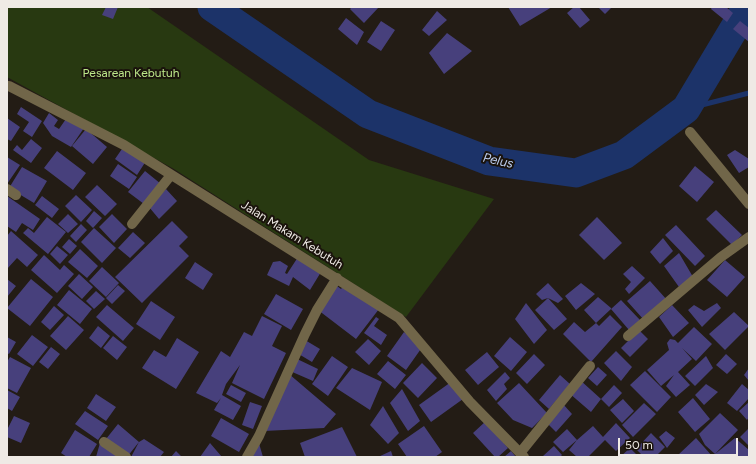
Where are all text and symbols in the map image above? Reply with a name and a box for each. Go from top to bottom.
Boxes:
park label: Pesarean Kebutuh [83,66,179,80]
water label: Pelus [481,150,515,172]
street label: Jalan Makam Kebutuh [238,198,346,272]
scale bar [620,430,740,456]
text: 50 m [625,438,653,452]

